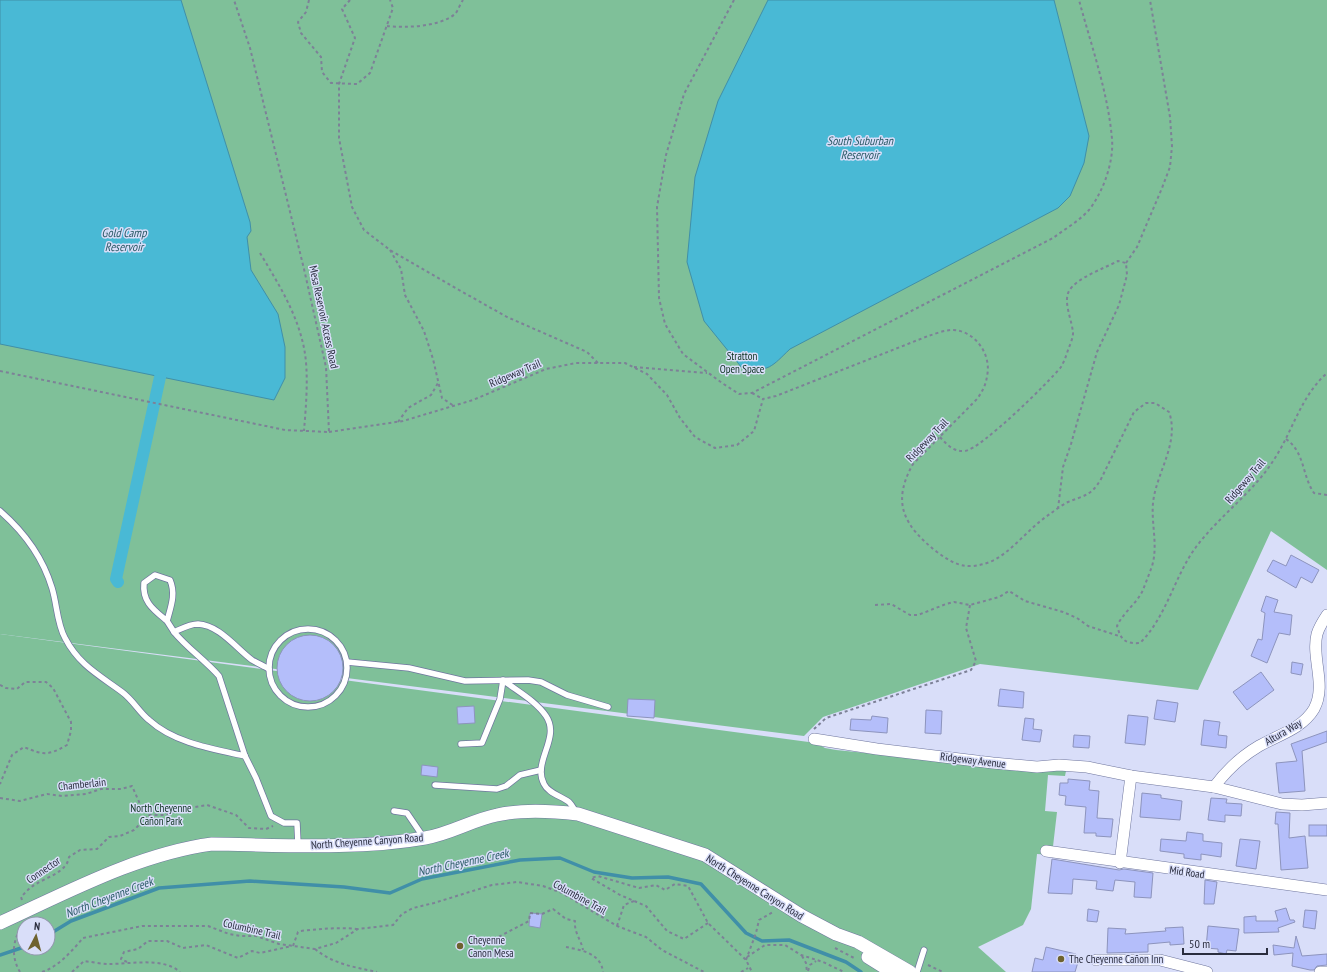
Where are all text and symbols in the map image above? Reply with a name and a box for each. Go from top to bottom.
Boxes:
water label: South Suburban Reservoir [827,133,894,162]
water label: Gold Camp Reservoir [102,225,147,254]
street label: Mesa Reservoir Access Road [306,264,342,370]
park label: Stratton Open Space [720,349,765,376]
street label: Ridgeway Trail [487,356,543,390]
street label: Ridgeway Trail [903,415,951,465]
street label: Ridgeway Trail [1222,455,1269,506]
street label: Altura Way [1262,715,1305,748]
street label: Ridgeway Avenue [939,749,1007,771]
street label: Chamberlain [57,775,107,793]
park label: North Cheyenne Cañon Park [130,801,192,828]
street label: North Cheyenne Canyon Road [310,830,424,852]
water label: North Cheyenne Creek [416,845,511,879]
street label: North Cheyenne Canyon Road [704,851,807,923]
street label: Connector [23,854,63,886]
street label: Mid Road [1169,863,1206,881]
water label: North Cheyenne Creek [63,873,156,921]
street label: Columbine Trail [551,877,610,918]
north arrow [16,916,56,956]
street label: Columbine Trail [222,916,283,943]
text: N [33,919,41,933]
scale bar [1183,930,1267,956]
place label: Cheyenne Canon Mesa [468,933,514,960]
text: 50 m [1189,936,1210,951]
marker: Cheyenne Canon Mesa [455,941,465,951]
place label: The Cheyenne Cañon Inn [1069,952,1164,966]
marker: The Cheyenne Cañon Inn [1056,954,1066,964]

